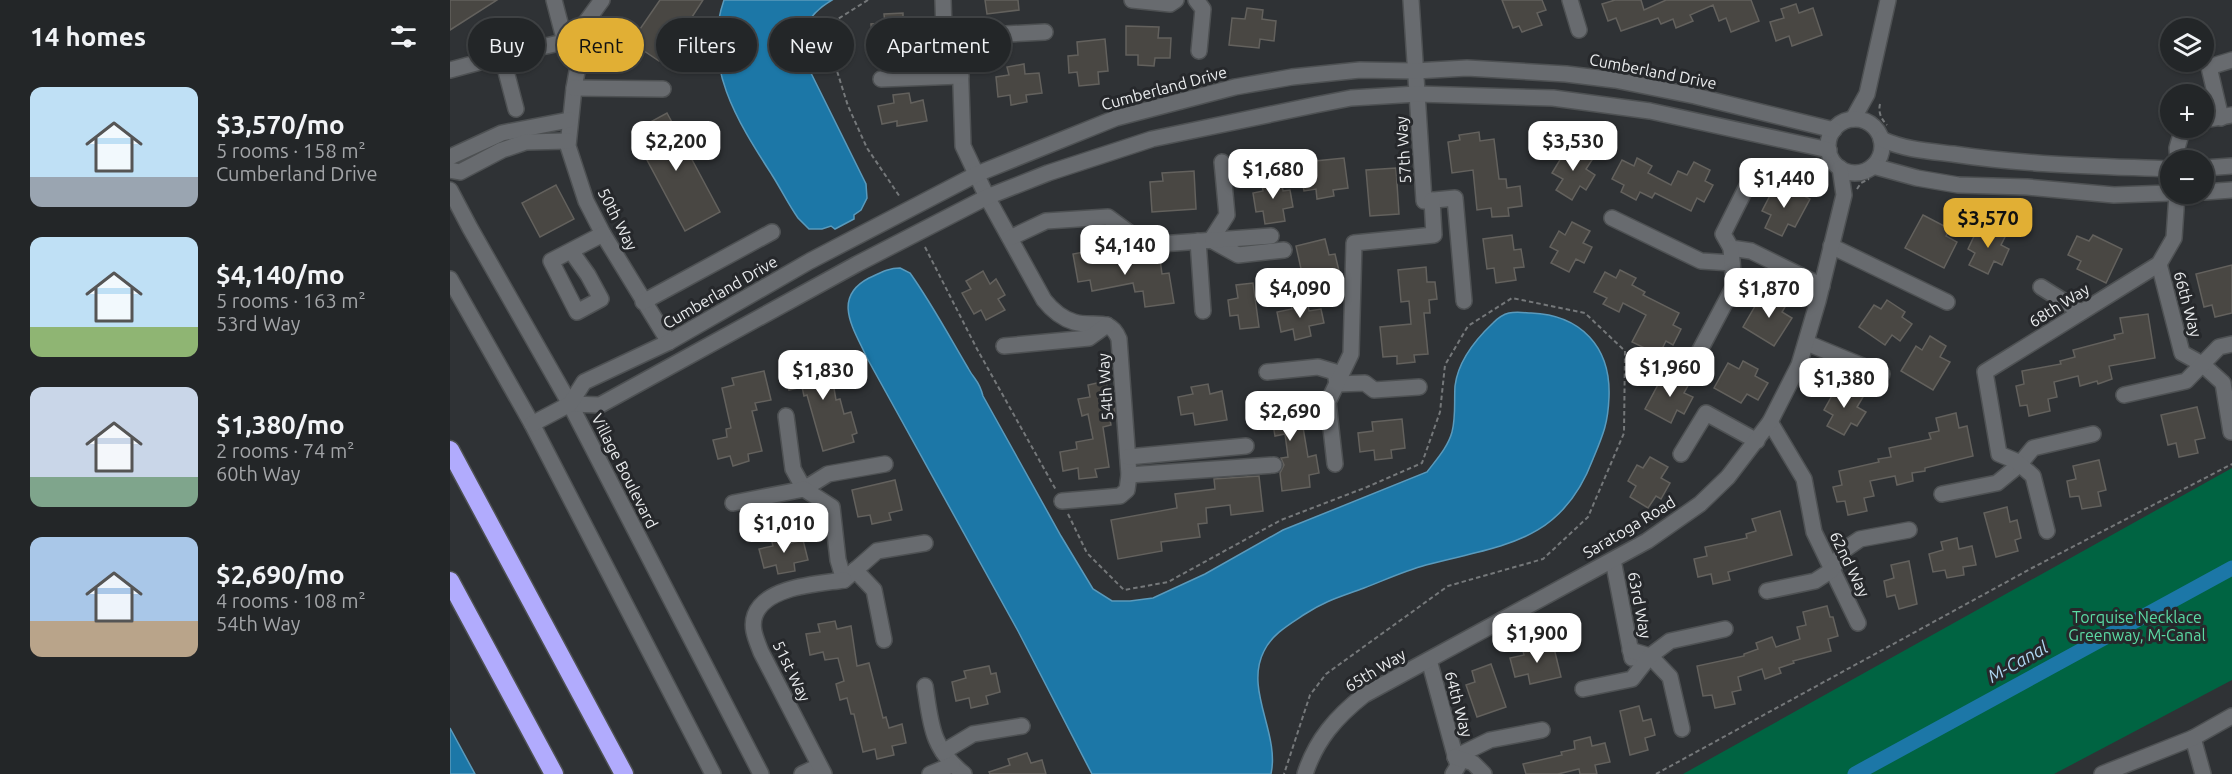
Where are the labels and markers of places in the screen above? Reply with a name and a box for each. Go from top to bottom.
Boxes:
pin: $2,200 [627,121,725,172]
pin: $3,530 [1524,121,1622,172]
pin: $1,680 [1224,149,1322,200]
pin: $1,440 [1735,158,1833,209]
pin: $3,570 [1939,198,2037,249]
pin: $4,140 [1076,225,1174,276]
pin: $4,090 [1251,268,1349,319]
pin: $1,870 [1720,268,1818,319]
pin: $1,960 [1621,347,1719,398]
pin: $1,830 [774,350,872,401]
pin: $1,380 [1795,358,1893,409]
pin: $2,690 [1241,391,1339,442]
pin: $1,010 [735,503,833,554]
pin: $1,900 [1488,613,1586,664]

